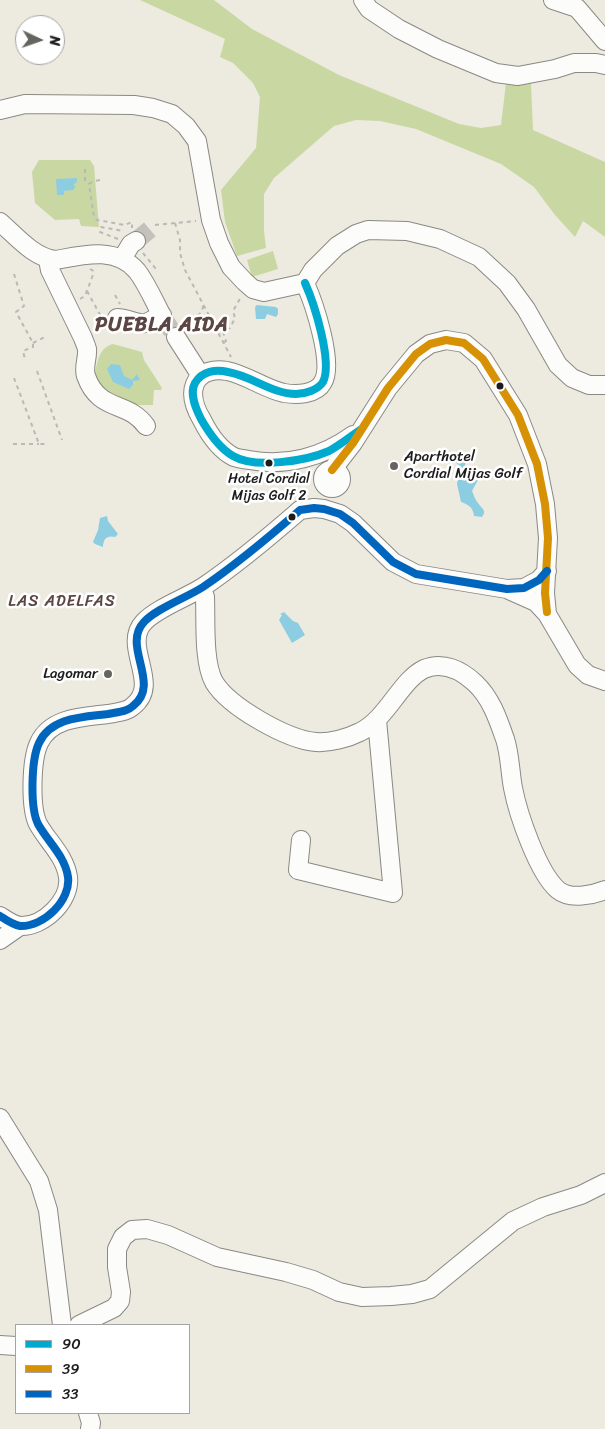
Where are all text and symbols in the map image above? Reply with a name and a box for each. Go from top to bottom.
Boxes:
north arrow [15,15,65,65]
text: N [42,35,67,46]
district label: PUEBLA AIDA [95,314,229,338]
unlabelled marker [495,381,505,391]
place label: Aparthotel Cordial Mijas Golf [404,448,522,483]
marker: Hotel Cordial Mijas Golf 2 [264,458,274,468]
marker: Aparthotel Cordial Mijas Golf [388,460,400,472]
place label: Hotel Cordial Mijas Golf 2 [228,471,310,504]
unlabelled marker [287,512,297,522]
district label: LAS ADELFAS [6,592,118,612]
place label: Lagomar [43,665,98,683]
marker: Lagomar [102,668,114,680]
legend [15,1324,190,1414]
text: 90 [62,1331,81,1357]
text: 39 [62,1356,79,1382]
text: 33 [62,1381,78,1407]

